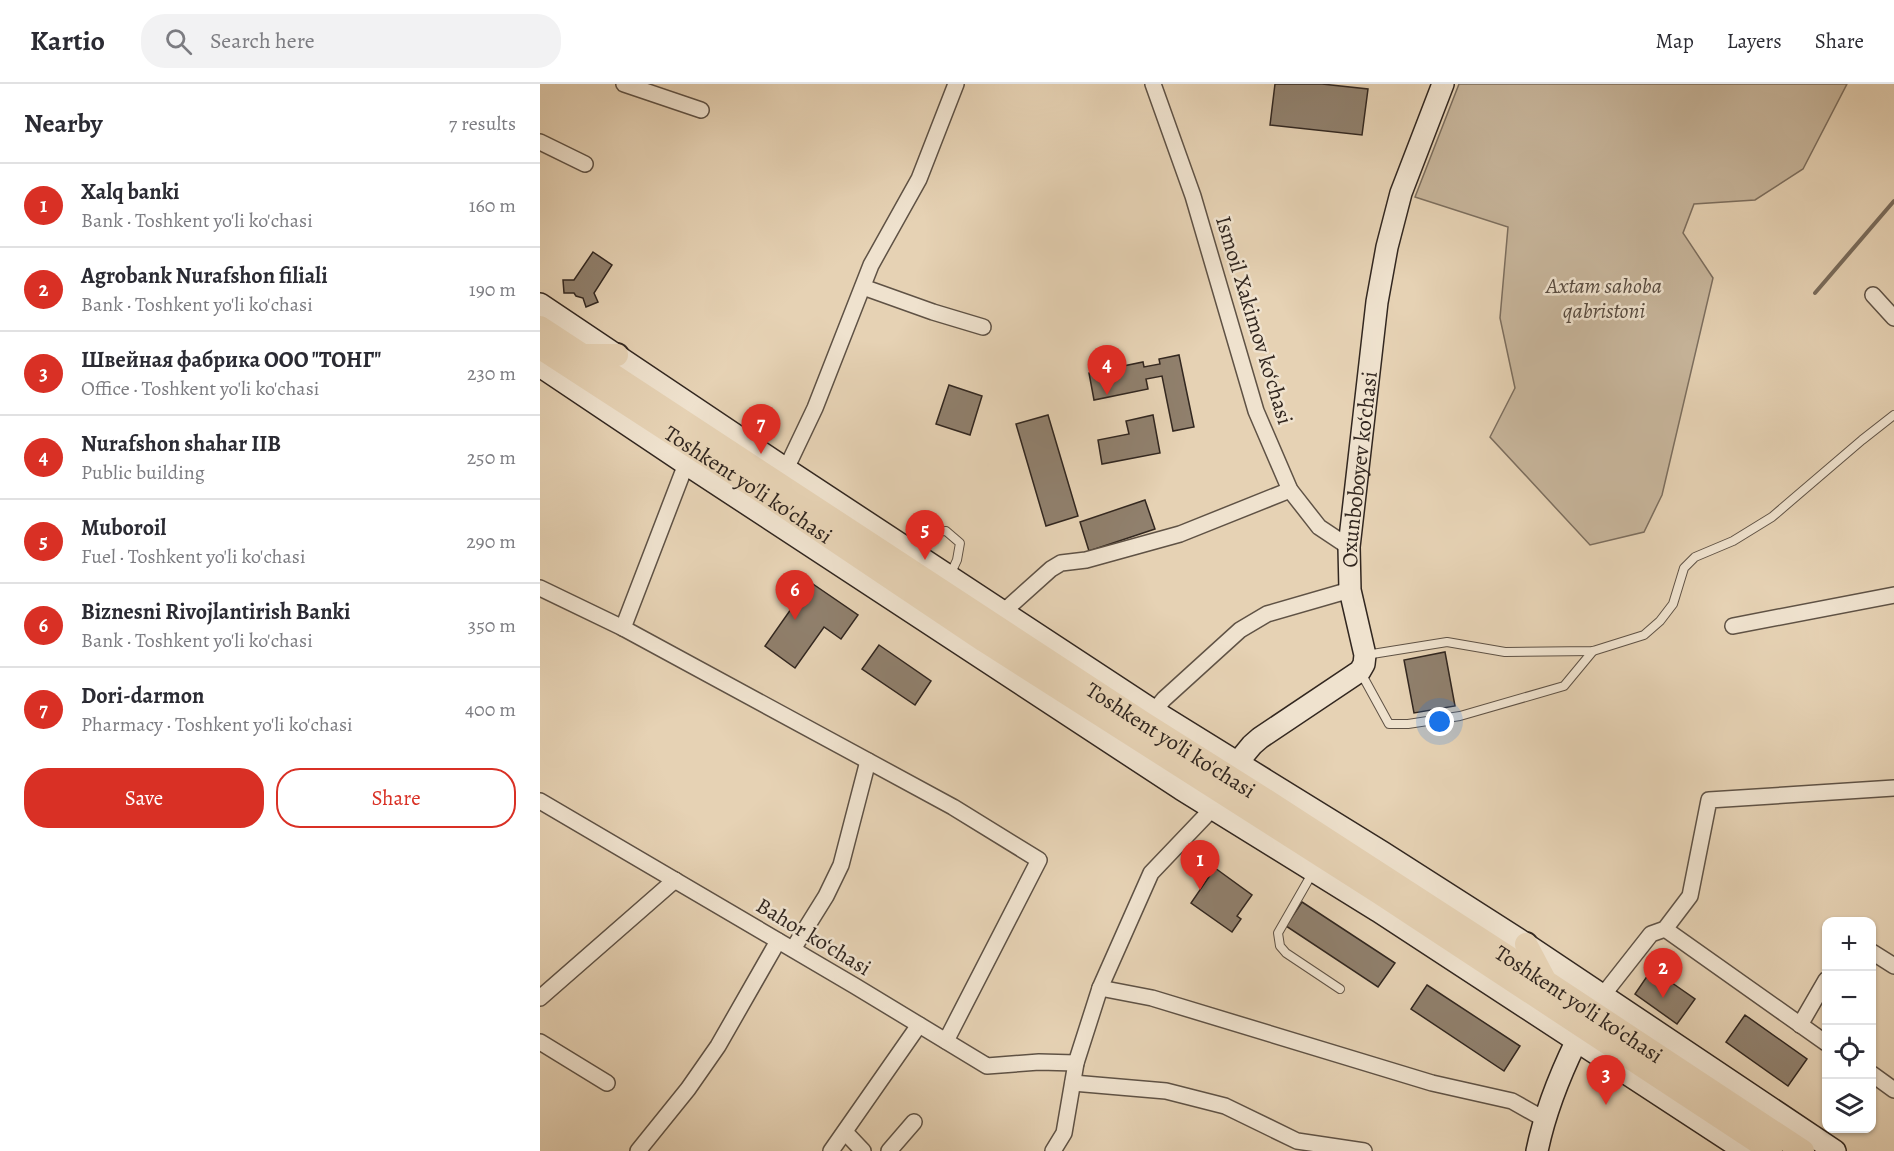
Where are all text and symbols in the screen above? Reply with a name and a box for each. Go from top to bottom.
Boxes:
search box [141,14,561,68]
text: Kartio [30,22,105,60]
icon: search [162,25,195,58]
text: Search here [210,26,315,56]
text: Map [1655,27,1694,55]
text: Layers [1727,27,1782,55]
text: Share [1815,27,1864,55]
text: Nearby [24,106,103,141]
text: 7 results [449,110,516,137]
text: Xalq banki [81,177,179,207]
text: 1 [40,192,47,219]
text: 160 m [469,192,516,219]
text: Bank · Toshkent yo'li ko'chasi [81,207,313,234]
street label: Ismoil Xakimov ko‘chasi [1208,212,1300,428]
text: Agrobank Nurafshon filiali [81,261,328,291]
park label: Axtam sahoba qabristoni [1545,271,1662,326]
text: 2 [39,276,48,303]
text: 190 m [469,276,516,303]
text: Bank · Toshkent yo'li ko'chasi [81,291,313,318]
text: Швейная фабрика ООО "ТОНГ" [81,345,381,375]
pin: 4 [1088,346,1126,395]
text: 3 [39,360,48,387]
text: 230 m [467,360,516,387]
street label: Oxunboboyev ko‘chasi [1335,370,1385,568]
text: Office · Toshkent yo'li ko'chasi [81,375,319,402]
pin: 7 [742,404,780,454]
street label: Toshkent yo'li ko'chasi [658,419,838,551]
text: Nurafshon shahar IIB [81,429,281,459]
text: 4 [39,444,48,471]
text: 250 m [467,444,516,471]
text: Public building [81,459,205,486]
pin: 5 [906,510,944,560]
text: Muboroil [81,513,166,543]
text: 5 [39,528,48,555]
text: 290 m [466,528,516,555]
text: Fuel · Toshkent yo'li ko'chasi [81,543,306,570]
pin: 6 [776,570,814,620]
text: Biznesni Rivojlantirish Banki [81,597,350,627]
text: 6 [39,612,48,639]
text: 350 m [468,612,516,639]
text: Bank · Toshkent yo'li ko'chasi [81,627,313,654]
street label: Toshkent yo'li ko'chasi [1080,675,1261,806]
text: Dori-darmon [81,681,204,711]
text: 7 [39,696,48,723]
text: 400 m [465,696,516,723]
your location [1425,707,1454,736]
text: Pharmacy · Toshkent yo'li ko'chasi [81,711,353,738]
button: Save [24,768,264,828]
button: Share [276,768,516,828]
pin: 1 [1180,840,1220,890]
street label: Bahor ko‘chasi [750,891,877,983]
map controls [1822,917,1876,1133]
button: + [1822,917,1876,971]
street label: Toshkent yo'li ko'chasi [1489,938,1669,1071]
pin: 2 [1644,948,1682,998]
button: − [1822,971,1876,1025]
button: locate [1822,1025,1876,1079]
pin: 3 [1586,1056,1626,1105]
button: layers [1822,1079,1876,1133]

